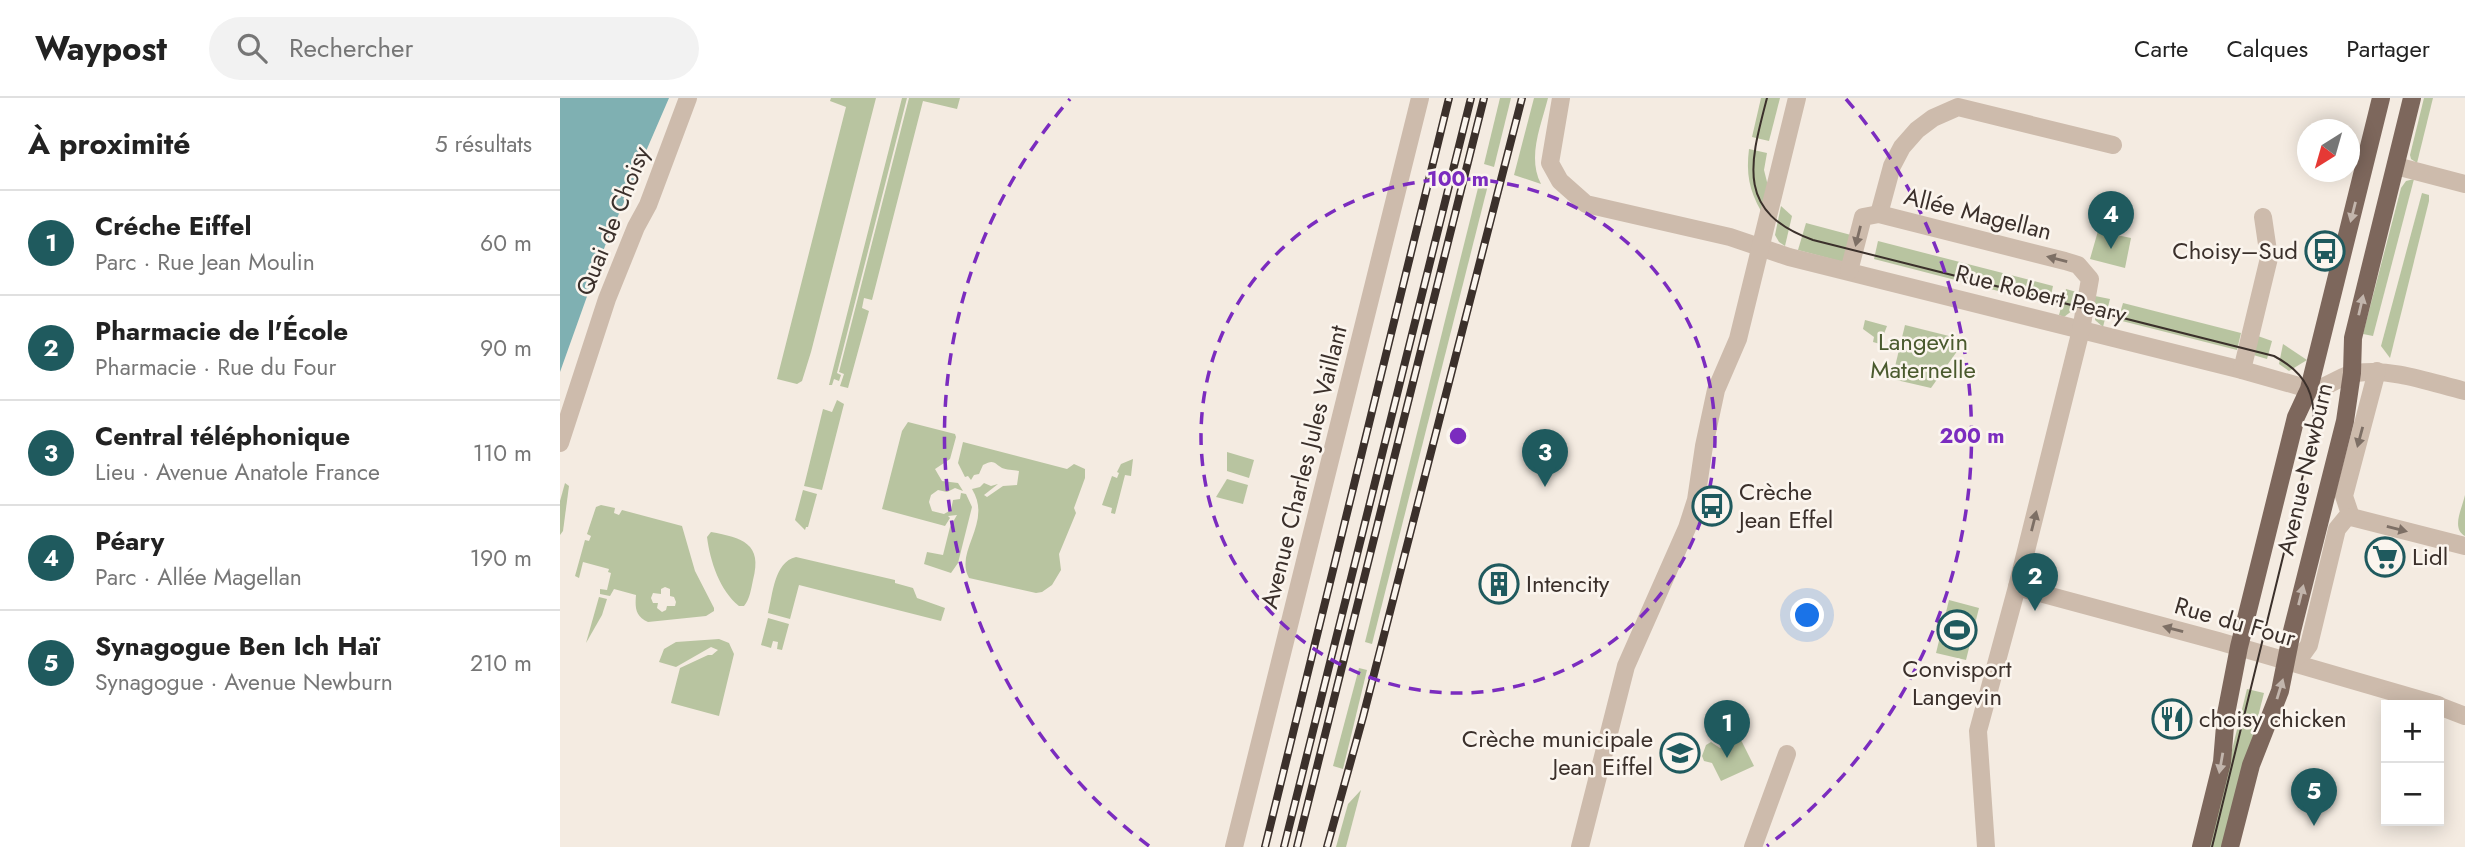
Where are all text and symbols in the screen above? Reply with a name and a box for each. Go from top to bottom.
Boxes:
search box [209,17,699,80]
text: Waypost [35,25,167,72]
icon: search [233,29,271,67]
text: Rechercher [289,29,413,67]
text: Carte [2134,31,2188,66]
text: Calques [2226,31,2308,66]
text: Partager [2346,31,2430,66]
north arrow [2297,119,2360,182]
text: À proximité [28,122,191,165]
text: 5 résultats [435,127,532,161]
street label: Quai de Choisy [567,140,659,301]
text: 100 m [1427,164,1489,194]
street label: Allée Magellan [1901,178,2056,249]
pin: 4 [2088,191,2134,249]
one-way arrow [2347,201,2358,223]
text: Créche Eiffel [95,207,251,245]
text: 1 [45,226,57,260]
text: 60 m [480,226,532,260]
one-way arrow [1852,226,1863,248]
bus stop icon: Choisy–Sud [2304,230,2346,272]
place label: Choisy–Sud [2172,233,2298,268]
text: Parc · Rue Jean Moulin [95,245,315,279]
one-way arrow [2045,253,2067,264]
street label: Rue Robert Peary [1952,255,2131,332]
one-way arrow [2356,294,2367,316]
text: Pharmacie de l'École [95,312,348,350]
street label: Avenue Charles Jules Vaillant [1251,321,1356,612]
park label: Langevin Maternelle [1870,324,1976,387]
text: 2 [43,331,59,365]
text: 90 m [480,331,532,365]
text: Pharmacie · Rue du Four [95,350,336,384]
street label: Avenue Newburn [2268,379,2341,559]
text: Central téléphonique [95,417,350,455]
text: 200 m [1939,421,2005,451]
centre of rings [1446,424,1470,448]
one-way arrow [2354,427,2364,448]
pin: 3 [1522,429,1568,487]
text: 3 [44,436,58,470]
text: 110 m [473,436,532,470]
text: Lieu · Avenue Anatole France [95,455,380,489]
place label: Crèche Jean Effel [1736,474,1833,537]
bus stop icon: Crèche Jean Effel [1691,485,1733,527]
one-way arrow [2028,509,2039,531]
text: Péary [95,522,164,560]
one-way arrow [2387,524,2408,534]
supermarket icon: Lidl [2364,536,2406,578]
place label: Lidl [2412,539,2448,574]
text: 4 [43,541,59,575]
text: 190 m [470,541,532,575]
pin: 2 [2012,553,2058,611]
text: Parc · Allée Magellan [95,560,302,594]
building icon: Intencity [1478,563,1520,605]
place label: Intencity [1526,566,1610,601]
one-way arrow [2296,584,2307,606]
street label: Rue du Four [2171,588,2300,656]
your location [1790,598,1824,632]
sports icon: Convisport Langevin [1936,609,1978,651]
one-way arrow [2162,623,2184,634]
text: Synagogue Ben Ich Haï [95,627,379,665]
text: 5 [44,646,58,680]
text: 210 m [470,646,532,680]
place label: Convisport Langevin [1902,651,2012,714]
text: Synagogue · Avenue Newburn [95,665,393,699]
one-way arrow [2275,678,2285,699]
restaurant icon: choisy chicken [2151,698,2193,740]
pin: 1 [1704,700,1750,758]
map controls [2381,700,2444,826]
button: + [2381,700,2444,763]
place label: choisy chicken [2199,701,2347,736]
place label: Crèche municipale Jean Eiffel [1462,721,1653,784]
school or university icon: Crèche municipale Jean Eiffel [1659,732,1701,774]
one-way arrow [2215,752,2226,774]
button: − [2381,763,2444,826]
pin: 5 [2291,768,2337,826]

